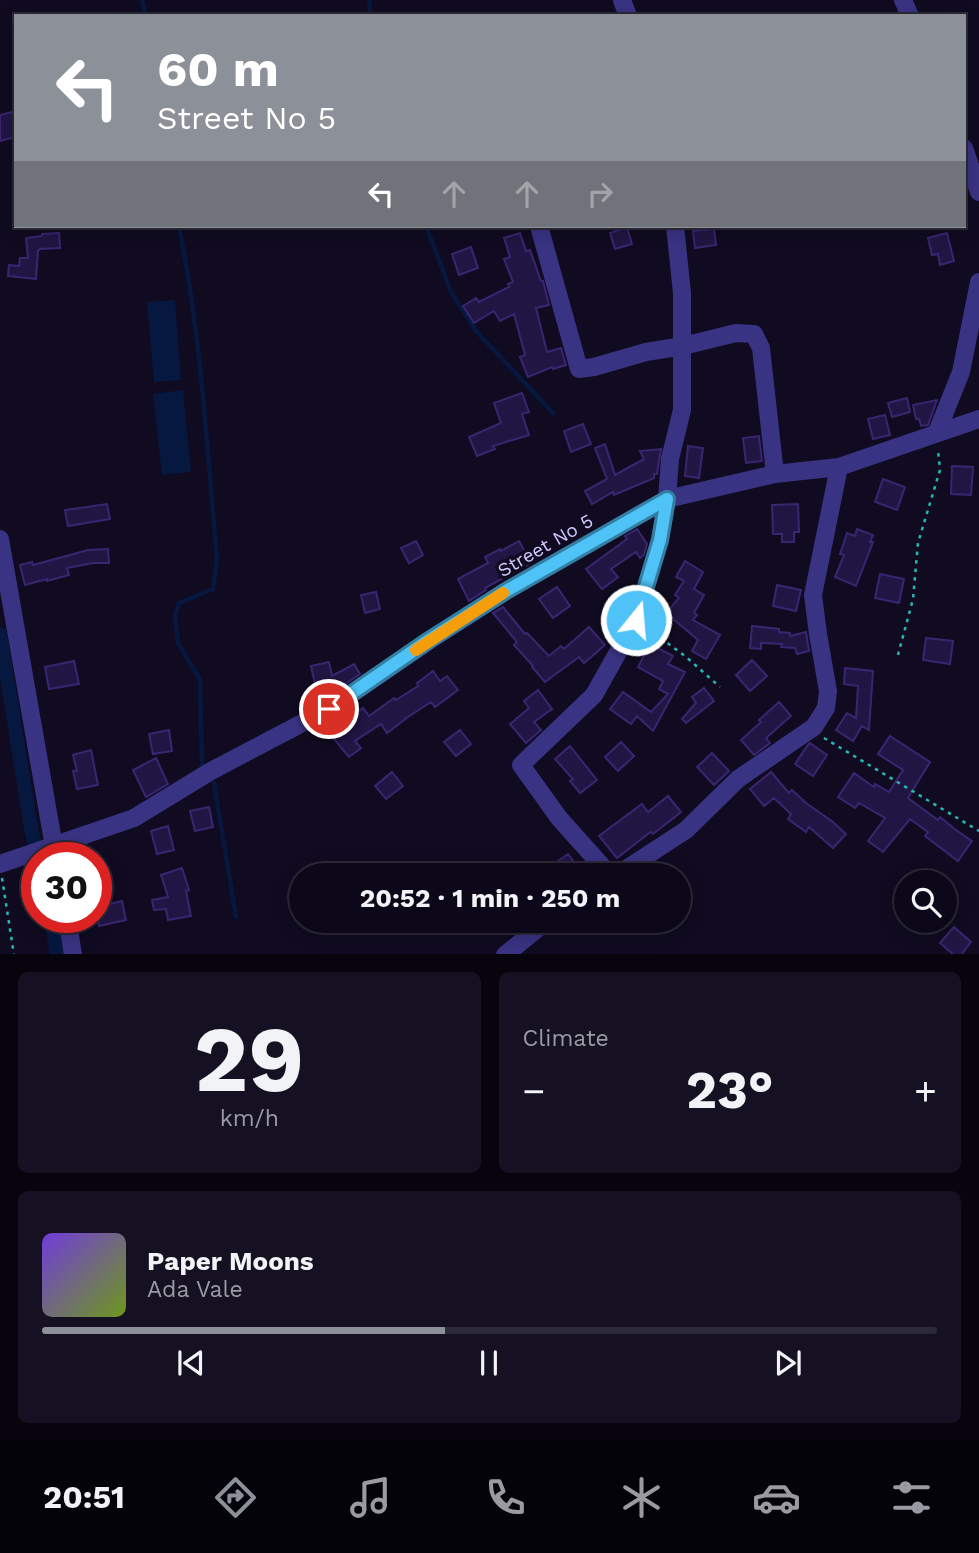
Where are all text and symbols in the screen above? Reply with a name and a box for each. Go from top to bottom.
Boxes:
text: 60 m [157,40,279,98]
icon: left [42,42,133,133]
text: Street No 5 [157,99,336,137]
icon: left [362,175,400,213]
icon: ahead [435,175,473,213]
icon: ahead [508,175,546,213]
icon: right [581,175,619,213]
street label: Street No 5 [493,509,597,582]
position arrow [599,583,673,657]
pin [299,679,359,739]
icon: arrive [310,690,348,728]
speed limit sign: 30 [21,842,112,933]
map controls [894,870,957,933]
button: search [894,870,957,933]
text: 20:52 · 1 min · 250 m [360,883,620,913]
text: 29 [194,1006,304,1113]
text: Climate [523,1025,609,1052]
text: 23° [686,1060,774,1121]
text: − [523,1069,545,1113]
text: + [914,1069,937,1113]
text: km/h [220,1105,279,1132]
text: Paper Moons [147,1246,314,1276]
text: Ada Vale [147,1276,243,1303]
icon: previous [172,1344,210,1382]
icon: pause [470,1344,508,1382]
icon: next [769,1344,807,1382]
icon: directions [211,1473,260,1522]
icon: music [346,1473,395,1522]
icon: phone [481,1473,530,1522]
icon: climate [617,1473,666,1522]
icon: car [752,1473,801,1522]
icon: filters [887,1473,936,1522]
text: 20:51 [43,1478,125,1516]

